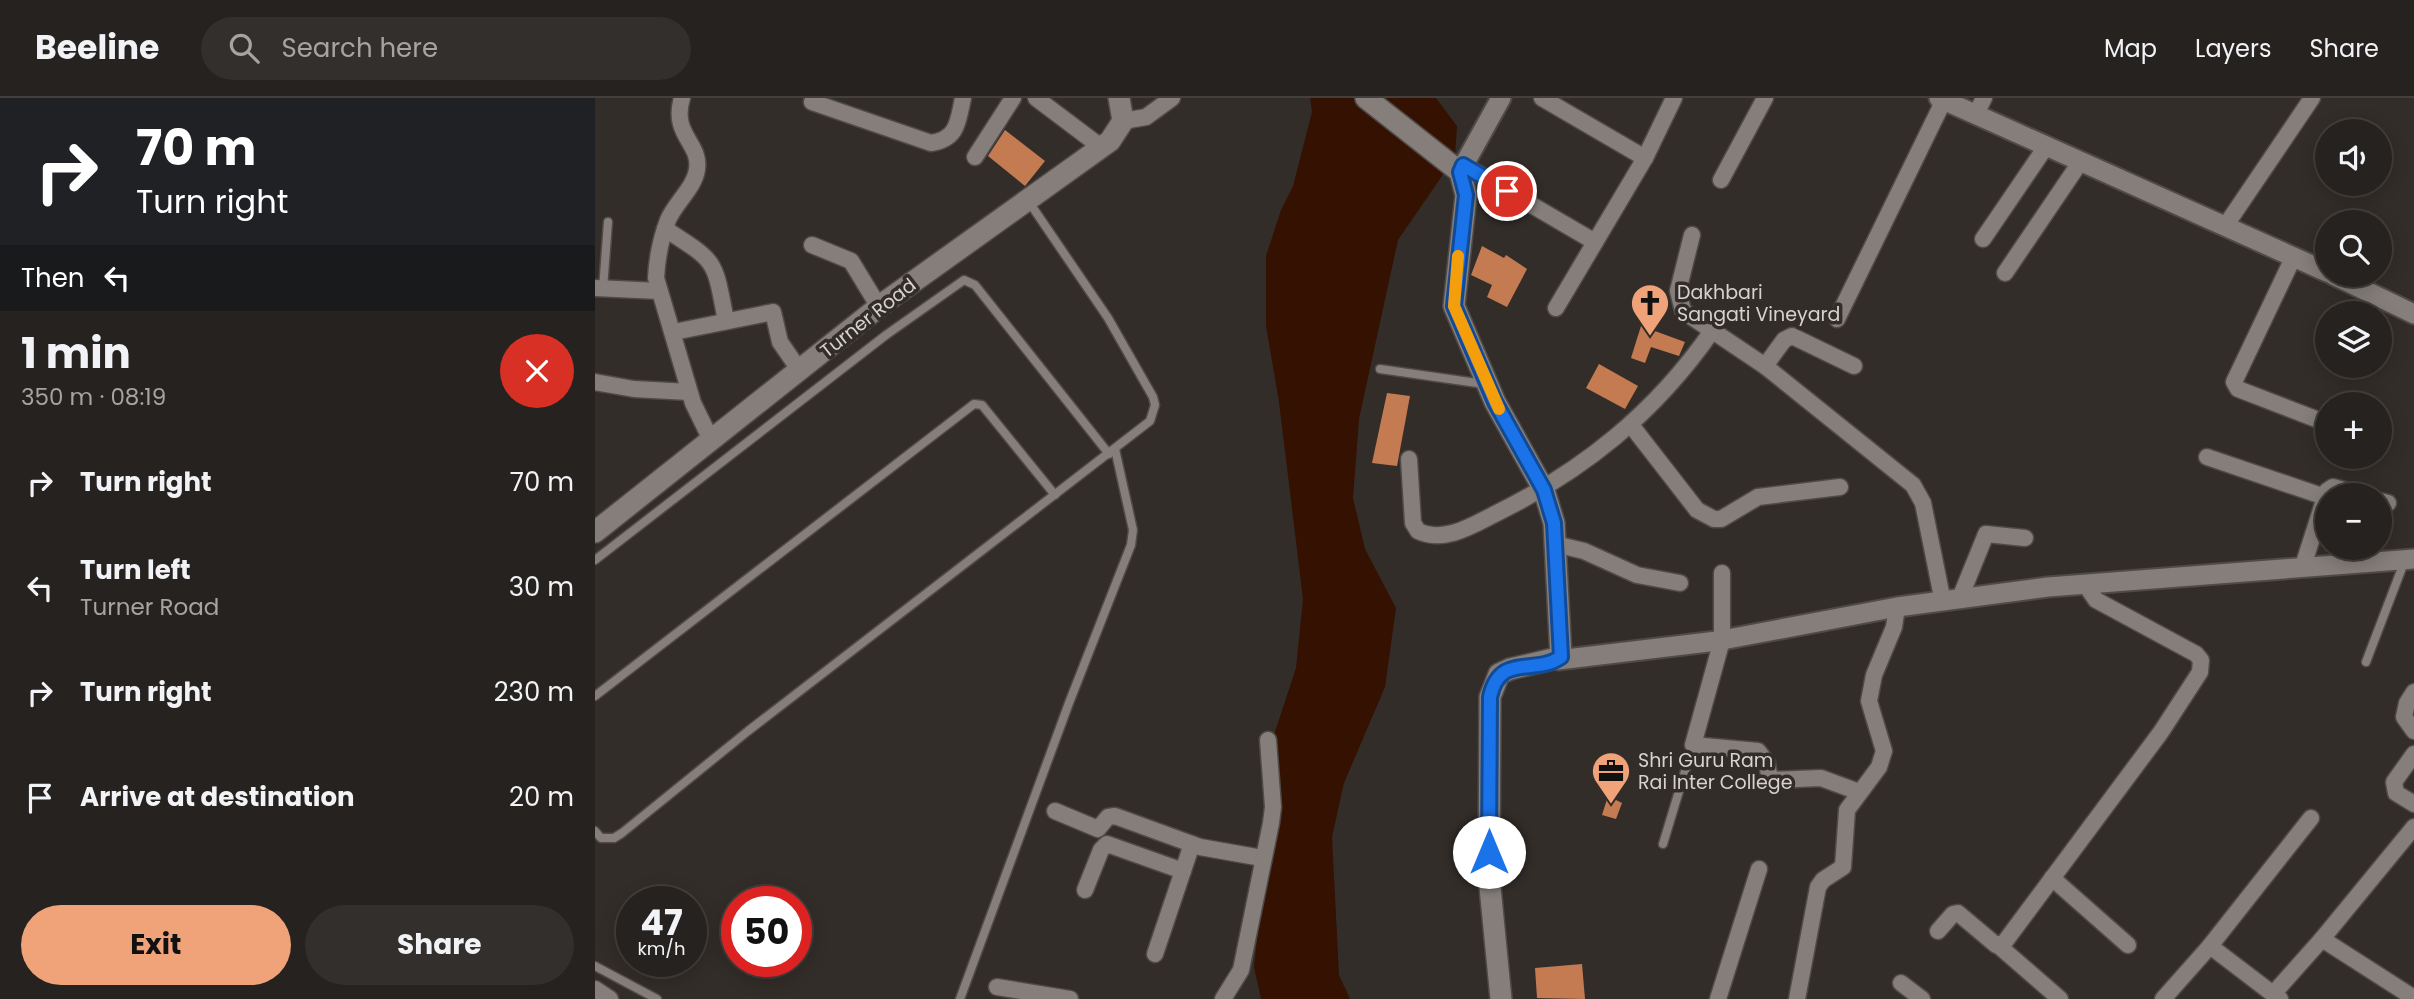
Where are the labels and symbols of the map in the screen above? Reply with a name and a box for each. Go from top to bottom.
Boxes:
pin [1477,161,1537,221]
street label: Turner Road [814,272,922,364]
place label: Dakhbari Sangati Vineyard [1677,279,1840,328]
church icon: Dakhbari Sangati Vineyard [1629,282,1671,337]
place label: Shri Guru Ram Rai Inter College [1638,747,1792,796]
office icon: Shri Guru Ram Rai Inter College [1590,750,1632,805]
position arrow [1452,815,1526,889]
speed limit sign: 50 [721,886,812,977]

